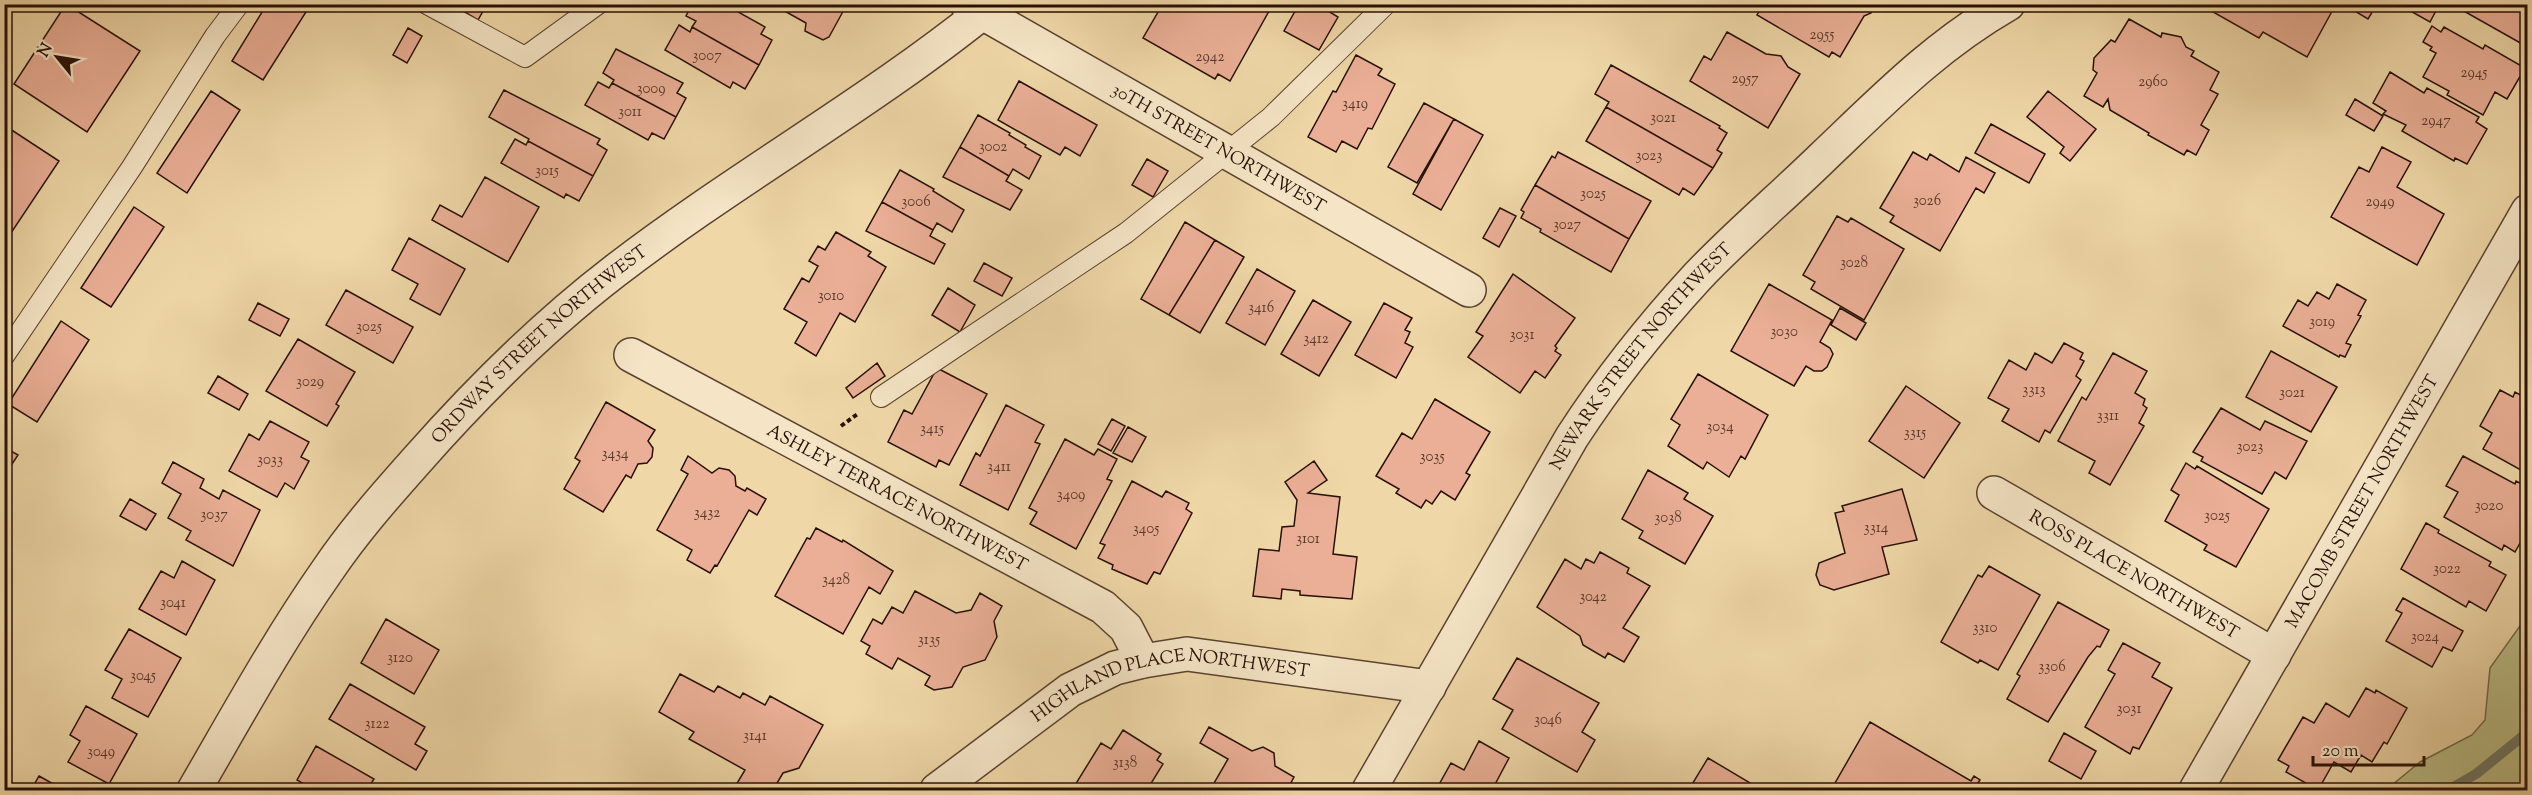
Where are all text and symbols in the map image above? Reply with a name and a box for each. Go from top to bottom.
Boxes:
house number: 2955 [1810,25,1834,46]
north arrow [27,27,87,87]
text: N [33,39,59,62]
house number: 3007 [692,46,722,67]
house number: 2942 [1196,47,1224,68]
house number: 2945 [2460,63,2488,84]
house number: 2957 [1731,69,1759,90]
house number: 2960 [2138,72,2168,93]
street label: 30TH STREET NORTHWEST [1106,78,1330,221]
house number: 3009 [636,79,666,100]
house number: 3419 [1342,94,1368,115]
house number: 3011 [618,102,642,123]
house number: 3021 [1650,108,1676,129]
house number: 2947 [2421,111,2451,132]
house number: 3002 [979,137,1007,158]
house number: 3023 [1636,146,1662,167]
house number: 3015 [535,161,559,182]
house number: 3025 [1580,184,1606,205]
house number: 3026 [1913,191,1941,212]
house number: 3006 [901,192,931,213]
house number: 2949 [2365,192,2395,213]
house number: 3027 [1553,215,1582,236]
street label: NEWARK STREET NORTHWEST [1544,237,1739,476]
street label: ORDWAY STREET NORTHWEST [426,240,654,451]
house number: 3028 [1840,253,1868,274]
house number: 3010 [818,286,844,307]
house number: 3416 [1248,298,1274,319]
house number: 3019 [2309,312,2335,333]
house number: 3025 [356,317,382,338]
house number: 3030 [1770,322,1798,343]
house number: 3031 [1509,325,1535,346]
house number: 3412 [1303,329,1329,350]
street label: MACOMB STREET NORTHWEST [2280,370,2447,634]
house number: 3029 [296,372,324,393]
house number: 3313 [2022,380,2046,401]
house number: 3021 [2279,383,2305,404]
house number: 3311 [2097,406,2119,427]
house number: 3034 [1706,417,1734,438]
street label: ASHLEY TERRACE NORTHWEST [761,419,1032,579]
house number: 3415 [920,419,944,440]
house number: 3315 [1904,423,1926,444]
house number: 3023 [2237,437,2263,458]
house number: 3434 [601,444,629,465]
house number: 3035 [1419,447,1445,468]
house number: 3033 [257,450,283,471]
house number: 3411 [987,457,1011,478]
house number: 3409 [1057,485,1085,506]
house number: 3020 [2475,496,2503,517]
house number: 3432 [694,503,720,524]
house number: 3037 [200,505,228,526]
street label: ROSS PLACE NORTHWEST [2023,505,2244,647]
house number: 3025 [2204,506,2230,527]
house number: 3038 [1654,508,1682,529]
house number: 3314 [1864,518,1889,539]
house number: 3405 [1133,519,1159,540]
house number: 3101 [1296,529,1320,550]
house number: 3022 [2433,559,2461,580]
house number: 3428 [822,570,850,591]
house number: 3042 [1579,587,1607,608]
house number: 3041 [160,593,186,614]
house number: 3310 [1972,618,1998,639]
house number: 3024 [2411,627,2440,648]
house number: 3135 [918,630,940,651]
street label: HIGHLAND PLACE NORTHWEST [1027,643,1311,730]
house number: 3120 [387,648,413,669]
house number: 3306 [2038,657,2066,678]
house number: 3045 [130,666,156,687]
house number: 3031 [2116,699,2142,720]
house number: 3046 [1534,710,1562,731]
house number: 3122 [364,714,390,735]
house number: 3141 [743,726,767,747]
scale bar [2313,729,2424,767]
text: 20 m [2322,739,2359,765]
house number: 3049 [87,742,115,763]
house number: 3138 [1113,753,1137,774]

